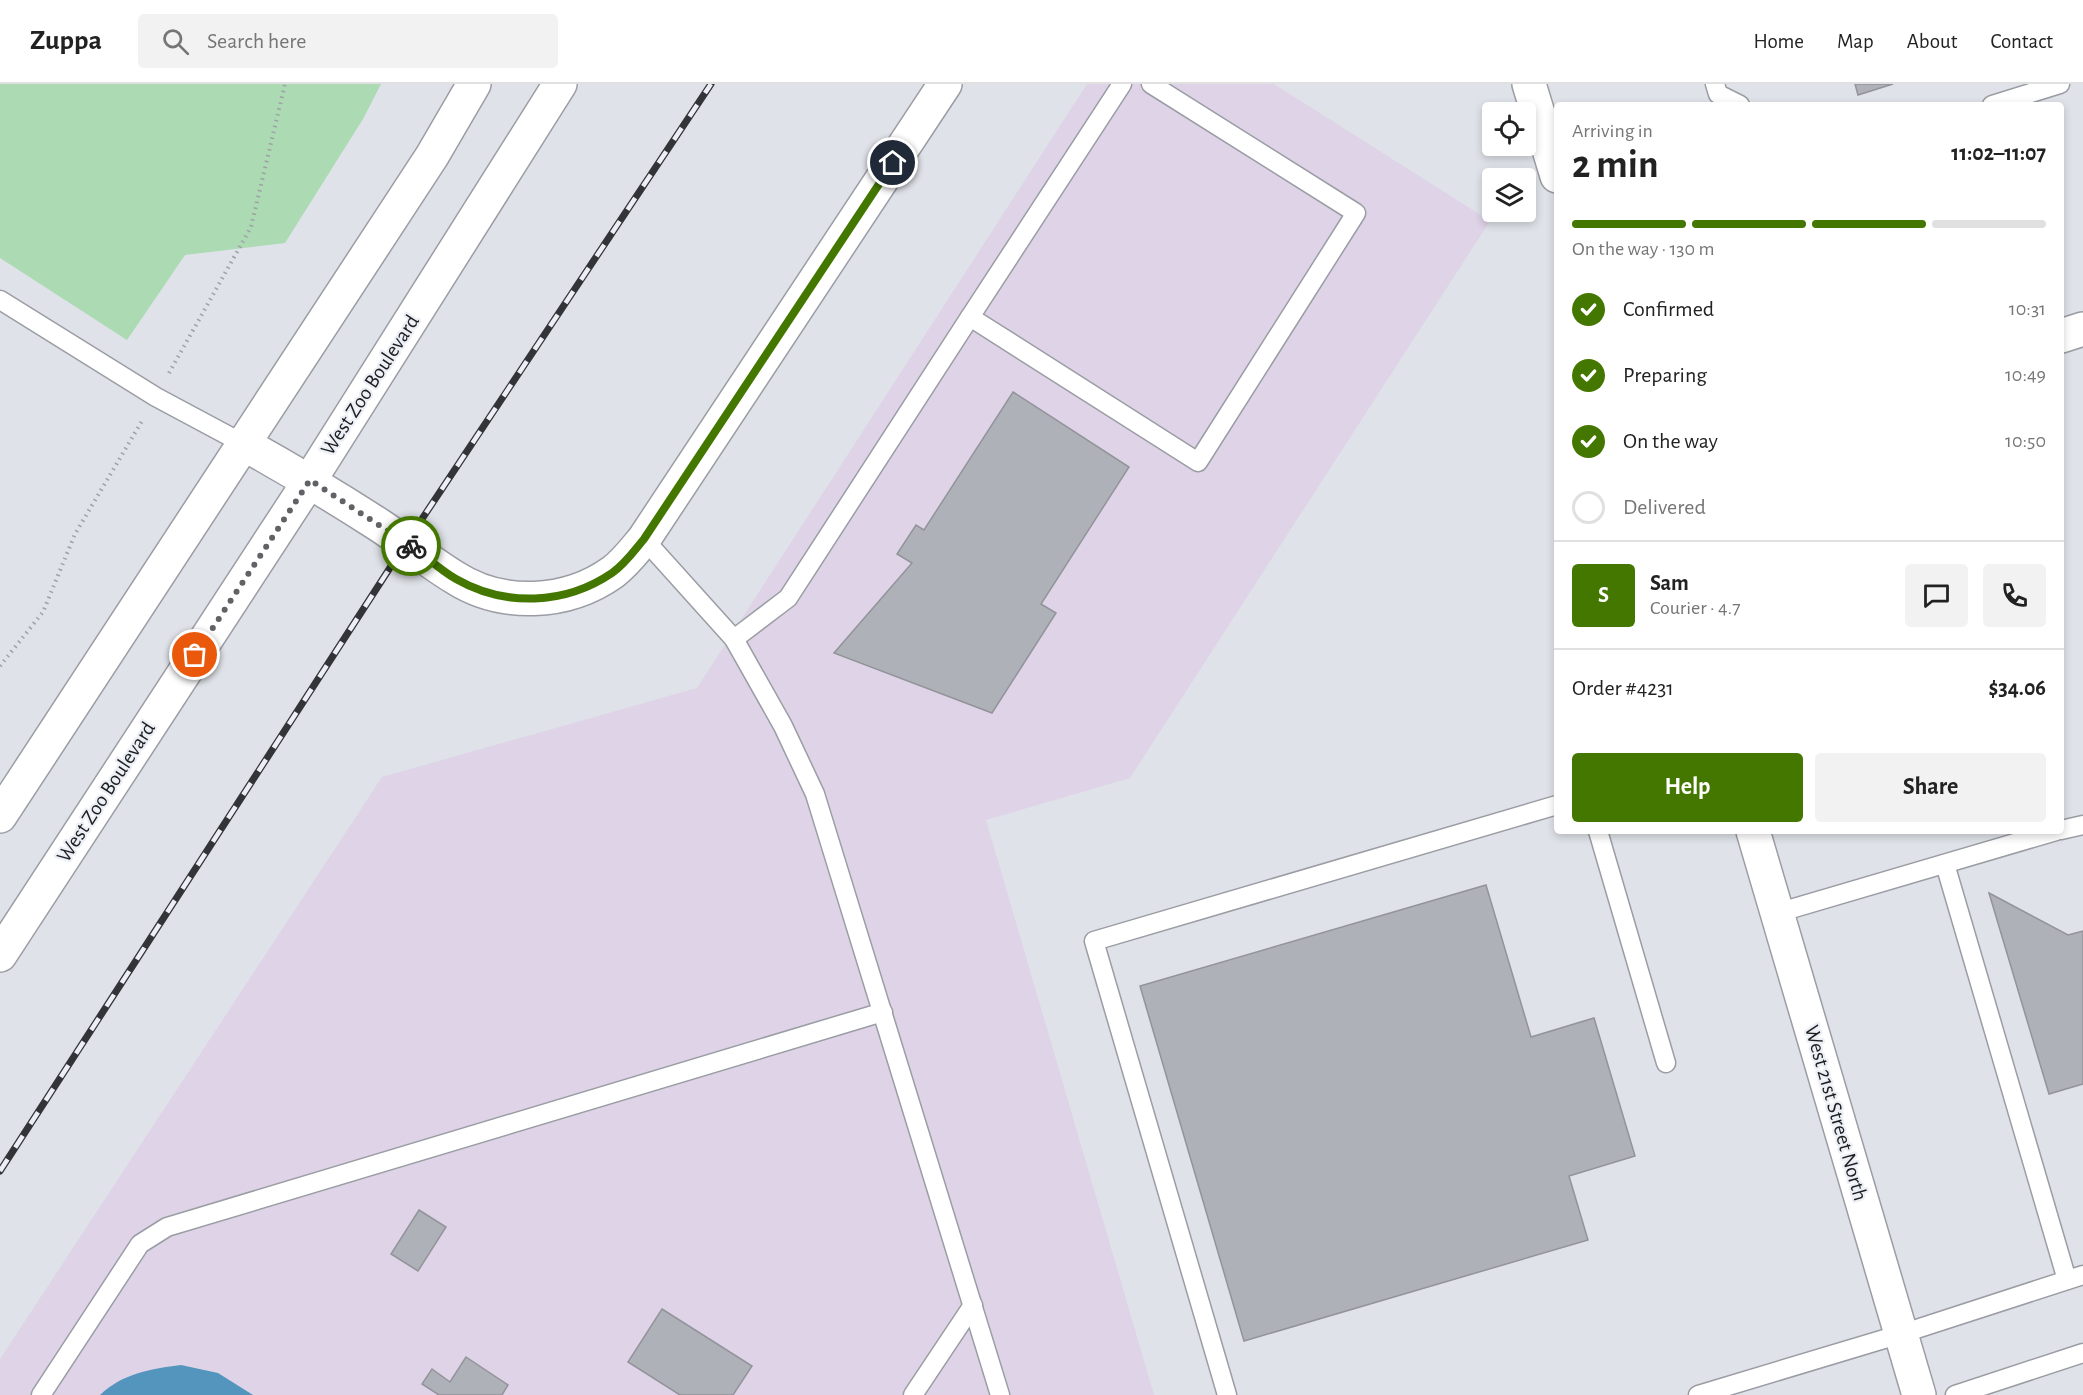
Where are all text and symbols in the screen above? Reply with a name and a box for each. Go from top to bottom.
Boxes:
search box [138,14,558,68]
icon: search [159,25,192,58]
text: Zuppa [30,27,102,55]
text: Search here [207,30,307,52]
text: Home [1753,31,1804,52]
text: Map [1837,31,1874,52]
text: About [1907,31,1957,52]
text: Contact [1990,31,2053,52]
map controls [1482,102,1536,222]
button: locate [1482,102,1536,156]
text: Arriving in [1572,121,1653,141]
pin [867,137,918,188]
text: 11:02–11:07 [1951,142,2046,164]
icon: home [876,146,909,179]
text: 2 min [1572,146,1659,185]
button: layers [1482,168,1536,222]
text: On the way · 130 m [1572,239,1714,259]
icon: check [1572,293,1605,326]
text: Confirmed [1623,298,1714,320]
text: 10:31 [2009,299,2046,319]
street label: West Zoo Boulevard [317,311,423,459]
icon: check [1572,359,1605,392]
text: Preparing [1623,364,1707,386]
text: 10:49 [2005,365,2046,385]
icon: check [1572,425,1605,458]
text: On the way [1623,430,1718,452]
text: 10:50 [2005,431,2046,451]
text: Delivered [1623,496,1706,518]
courier [381,516,441,576]
icon: bike [395,530,428,563]
button: chat [1905,564,1968,627]
button: phone [1983,564,2046,627]
text: Sam [1650,572,1689,594]
text: S [1598,584,1609,606]
text: Courier · 4.7 [1650,598,1741,618]
pin [169,629,220,680]
icon: bag [178,638,211,671]
text: Order #4231 [1572,677,1674,699]
text: $34.06 [1988,677,2046,699]
street label: West Zoo Boulevard [53,718,159,866]
button: Help [1572,753,1803,822]
button: Share [1815,753,2046,822]
street label: West 21st Street North [1801,1023,1871,1203]

